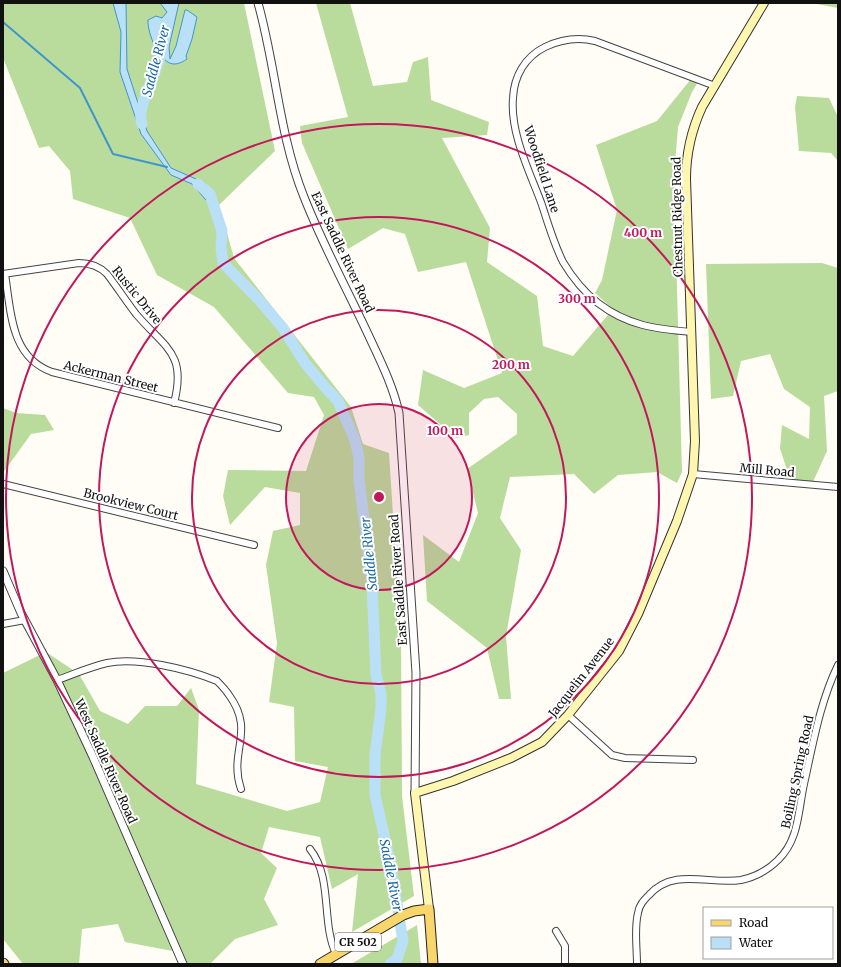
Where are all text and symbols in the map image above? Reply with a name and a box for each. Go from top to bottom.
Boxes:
water label: Saddle River [138,23,174,99]
street label: Woodfield Lane [521,123,563,214]
street label: Chestnut Ridge Road [668,157,686,277]
street label: East Saddle River Road [308,189,378,315]
text: 400 m [624,225,662,240]
street label: Rustic Drive [109,263,165,327]
text: 300 m [558,291,596,306]
street label: Ackerman Street [61,357,160,395]
text: 200 m [492,357,530,372]
text: 100 m [427,423,463,438]
street label: Mill Road [739,460,795,480]
street label: Brookview Court [82,485,180,523]
centre of rings [372,490,386,504]
street label: East Saddle River Road [386,514,410,646]
water label: Saddle River [357,516,381,591]
street label: Jacquelin Avenue [544,634,617,721]
street label: West Saddle River Road [71,695,140,826]
street label: Boiling Spring Road [778,714,816,830]
water label: Saddle River [376,837,406,913]
legend [703,907,833,959]
text: Road [739,915,768,930]
road number: CR 502 [335,933,381,951]
text: Water [738,935,774,950]

